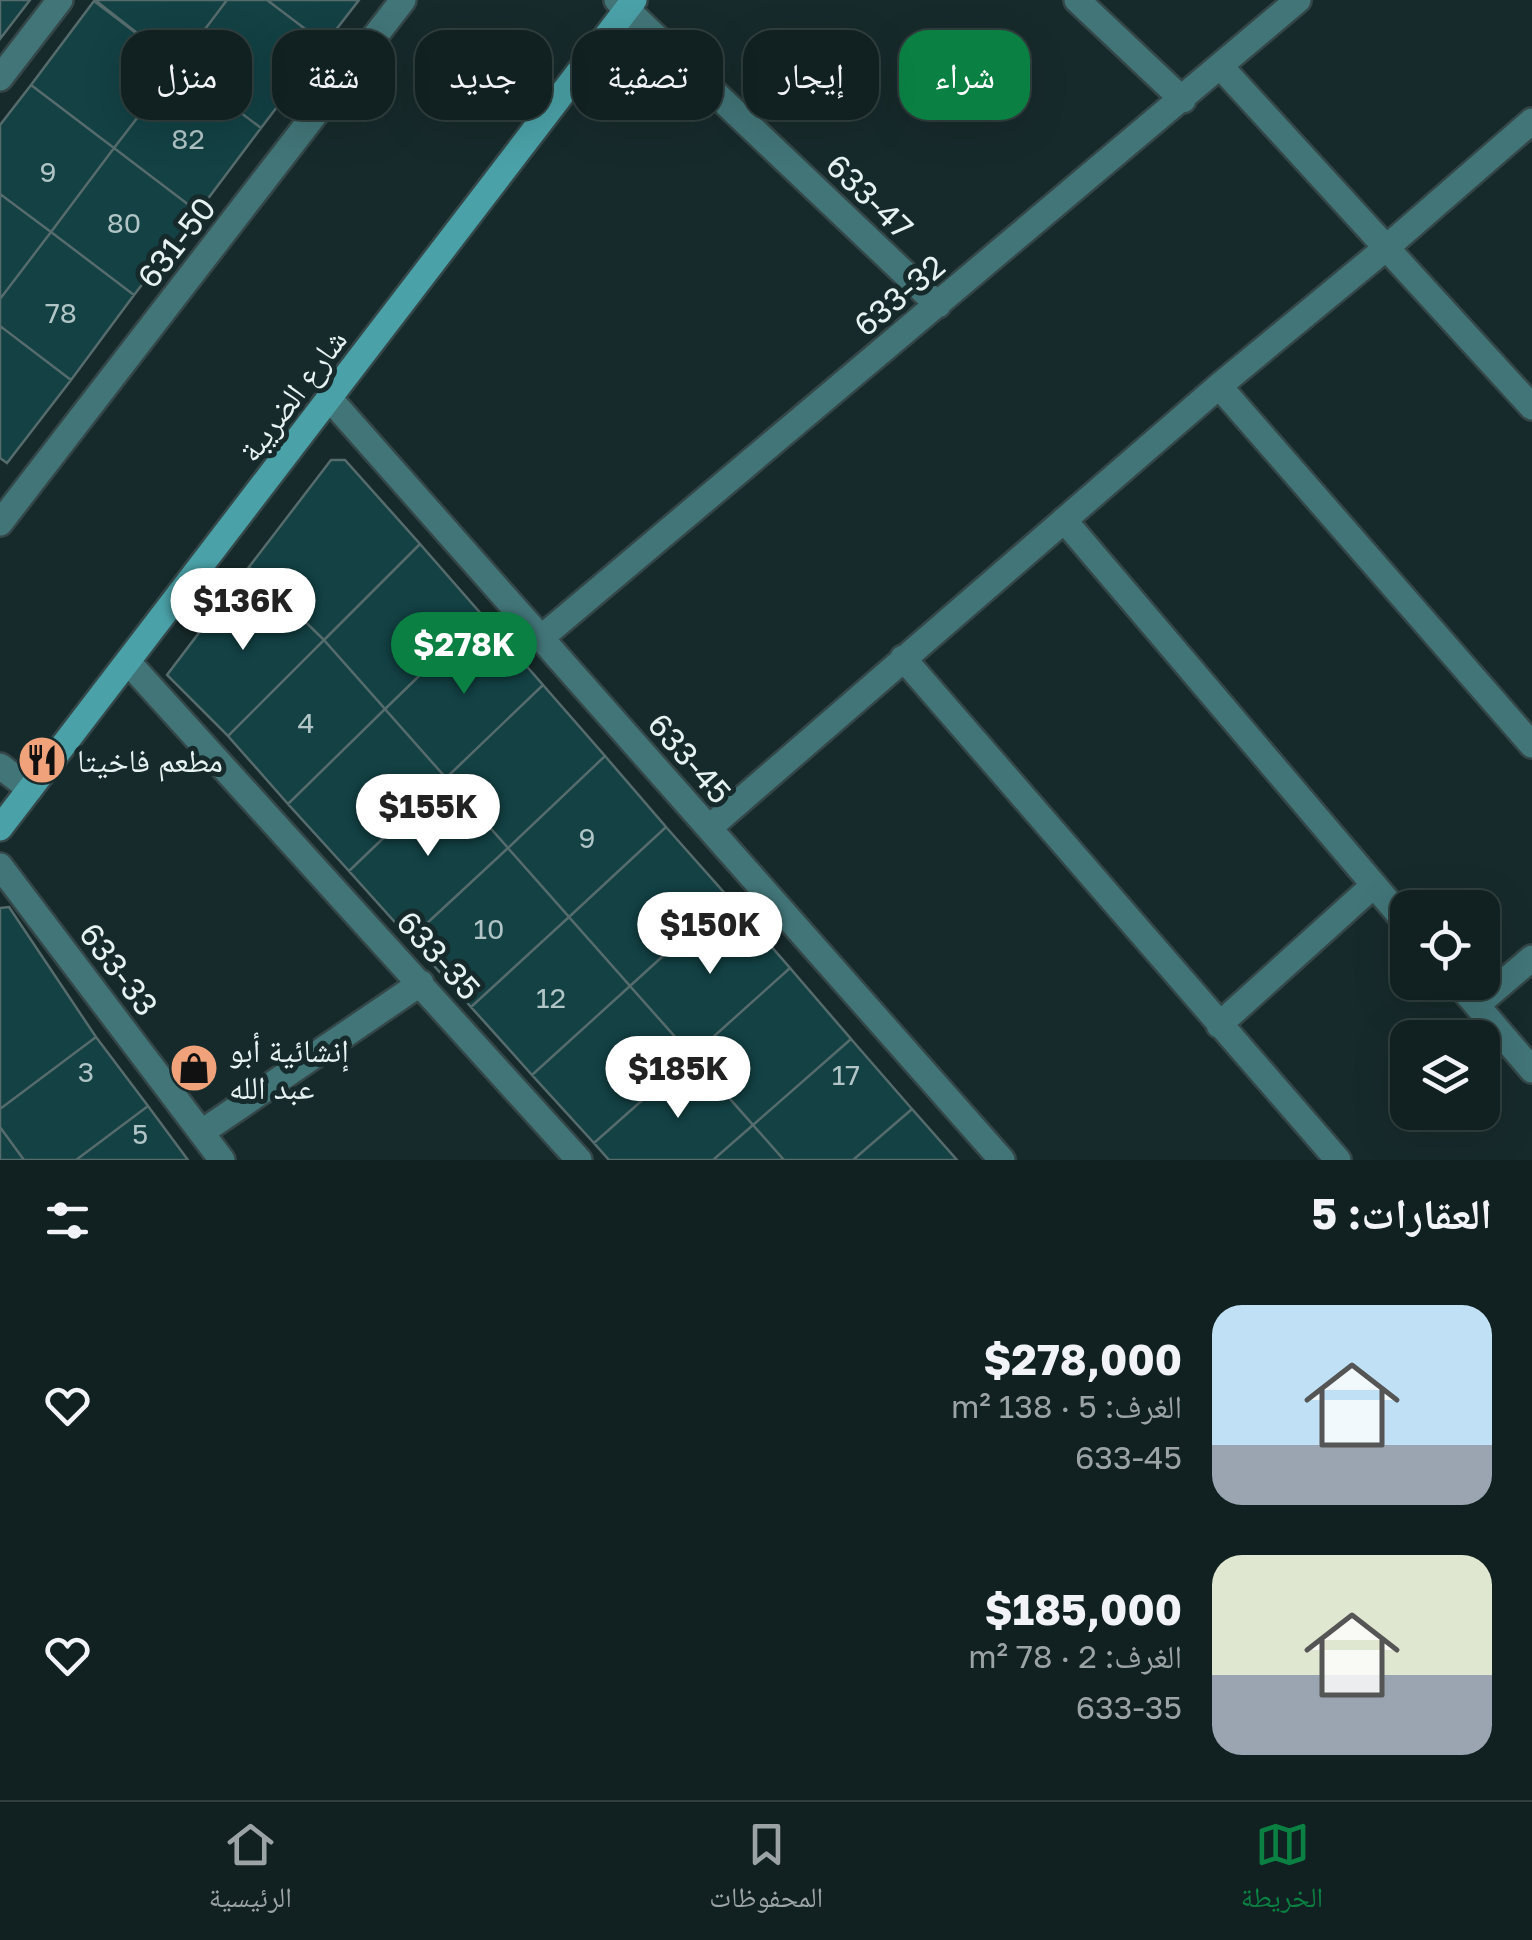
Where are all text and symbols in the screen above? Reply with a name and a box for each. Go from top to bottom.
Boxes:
chip: منزل [121,30,252,120]
chip: شقة [272,30,395,120]
chip: جديد [415,30,552,120]
chip: تصفية [572,30,723,120]
chip: إيجار [743,30,879,120]
chip: شراء [899,30,1030,120]
house number: 82 [171,122,205,155]
street label: 633-47 [819,146,921,246]
house number: 9 [40,155,56,188]
street label: 631-50 [129,189,223,295]
house number: 80 [107,206,141,239]
street label: 633-32 [846,246,952,344]
house number: 78 [45,296,77,329]
street label: شارع الضريبة [230,321,356,470]
pin: $136K [173,568,313,653]
text: $136K [193,581,293,619]
pin: $278K [394,612,534,697]
text: $278K [413,625,515,663]
street label: 633-45 [641,705,739,811]
house number: 4 [297,706,315,739]
restaurant icon: مطعم فاخيتا [16,734,68,786]
place label: مطعم فاخيتا [77,741,223,782]
pin: $155K [358,774,498,859]
text: $155K [378,787,478,825]
house number: 9 [579,821,595,854]
map controls [1390,890,1500,1130]
button: locate [1390,890,1500,1000]
pin: $150K [640,892,780,977]
street label: 633-35 [389,903,489,1007]
text: $150K [659,905,761,943]
house number: 10 [474,912,504,945]
street label: 633-33 [72,915,166,1023]
house number: 12 [536,981,566,1014]
button: layers [1390,1020,1500,1130]
place label: إنشائية أبو عبد الله [229,1031,349,1106]
pin: $185K [608,1036,748,1121]
shop icon: إنشائية أبو عبد الله [168,1042,220,1094]
text: $185K [627,1049,729,1087]
house number: 3 [78,1055,94,1088]
house number: 17 [832,1058,860,1091]
house number: 5 [132,1117,148,1150]
text: العقارات: 5 [1312,1188,1492,1238]
icon: filters [40,1193,95,1248]
text: $278,000 [983,1334,1182,1384]
icon: home [1292,1345,1412,1465]
icon: heart [40,1378,95,1433]
text: الغرف: 5 · 138 m² [951,1387,1182,1425]
text: 633-45 [1075,1438,1182,1476]
text: $185,000 [984,1584,1182,1634]
icon: home [1292,1595,1412,1715]
icon: heart [40,1628,95,1683]
text: الغرف: 2 · 78 m² [968,1637,1182,1675]
text: 633-35 [1076,1688,1182,1726]
tab: الرئيسية [209,1817,292,1925]
tab: المحفوظات [709,1817,823,1925]
tab: الخريطة [1241,1817,1323,1925]

